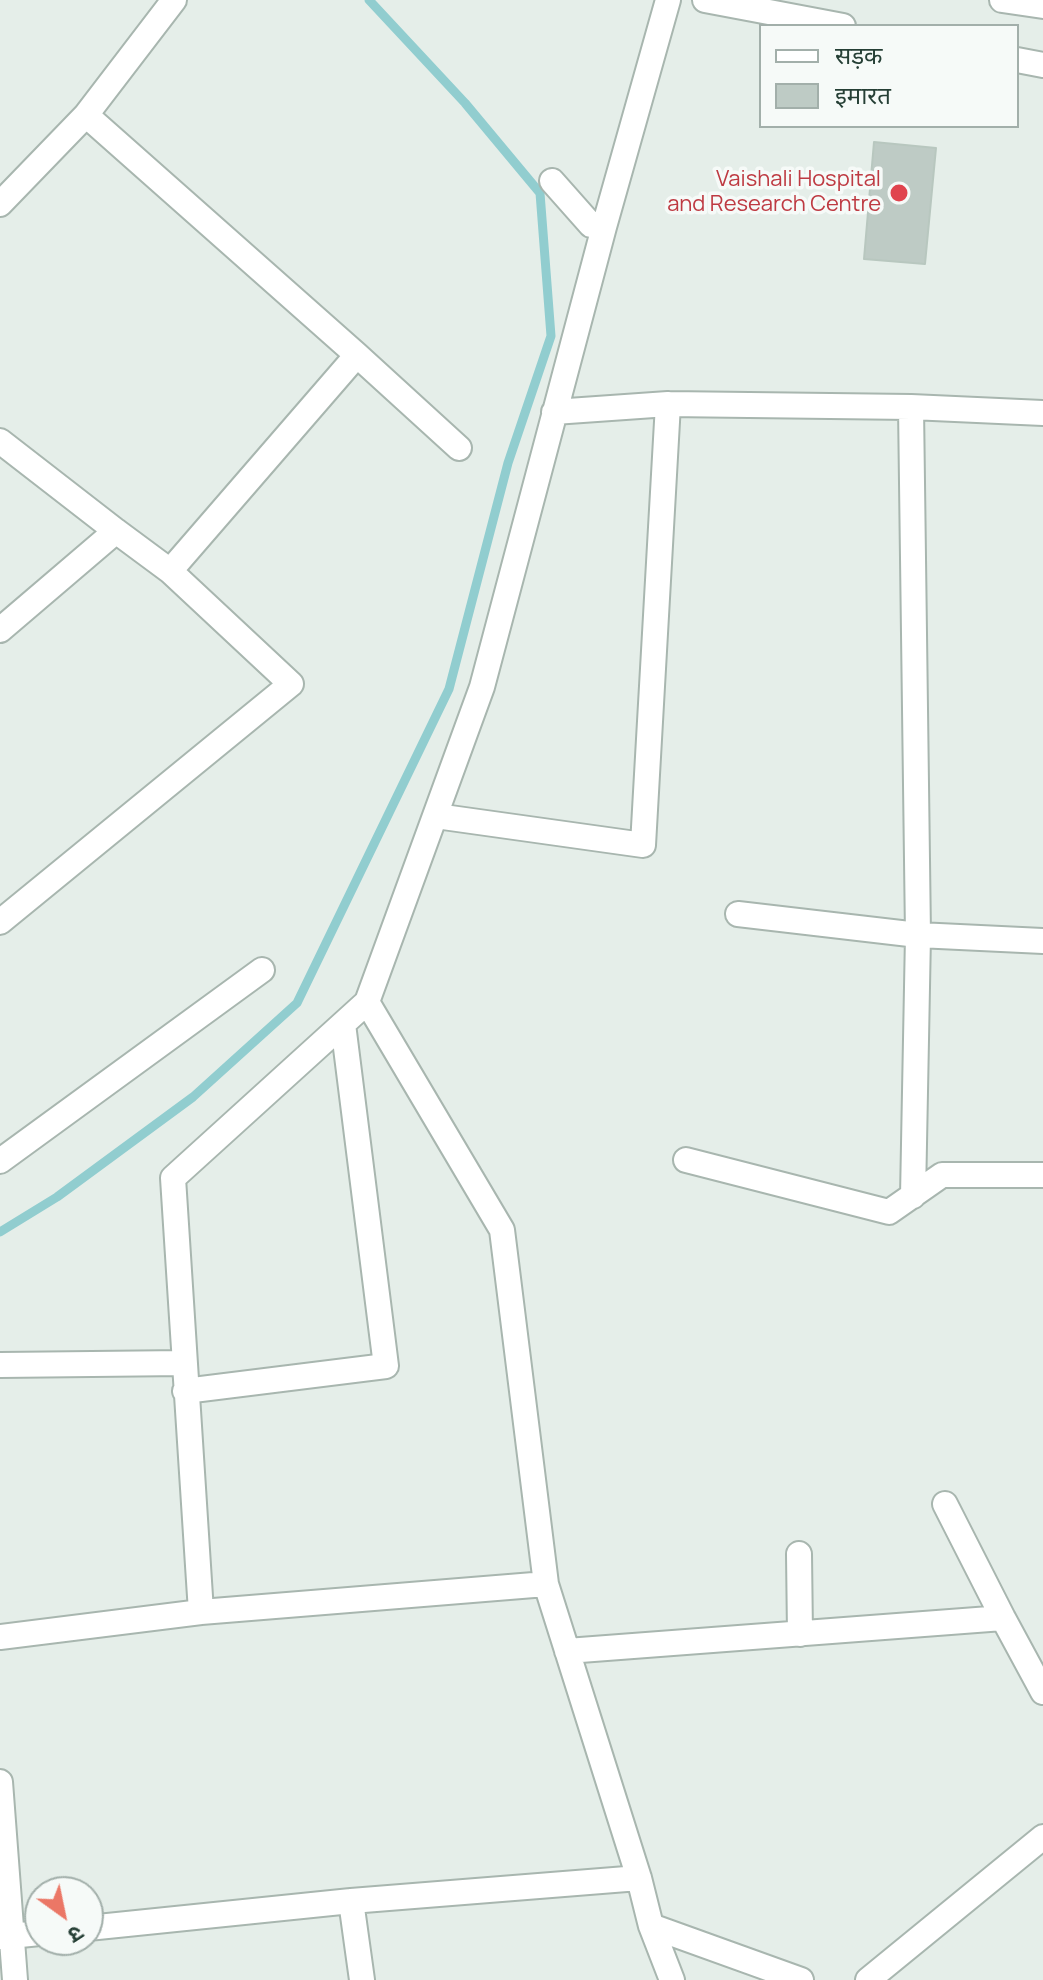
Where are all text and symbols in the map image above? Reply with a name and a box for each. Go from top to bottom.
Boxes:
legend [759,24,1019,128]
text: सड़क [835,38,883,71]
text: इमारत [835,78,891,111]
place label: Vaishali Hospital and Research Centre [667,167,881,218]
marker: Vaishali Hospital and Research Centre [888,182,910,204]
north arrow [24,1876,104,1956]
text: उ [62,1918,90,1951]

